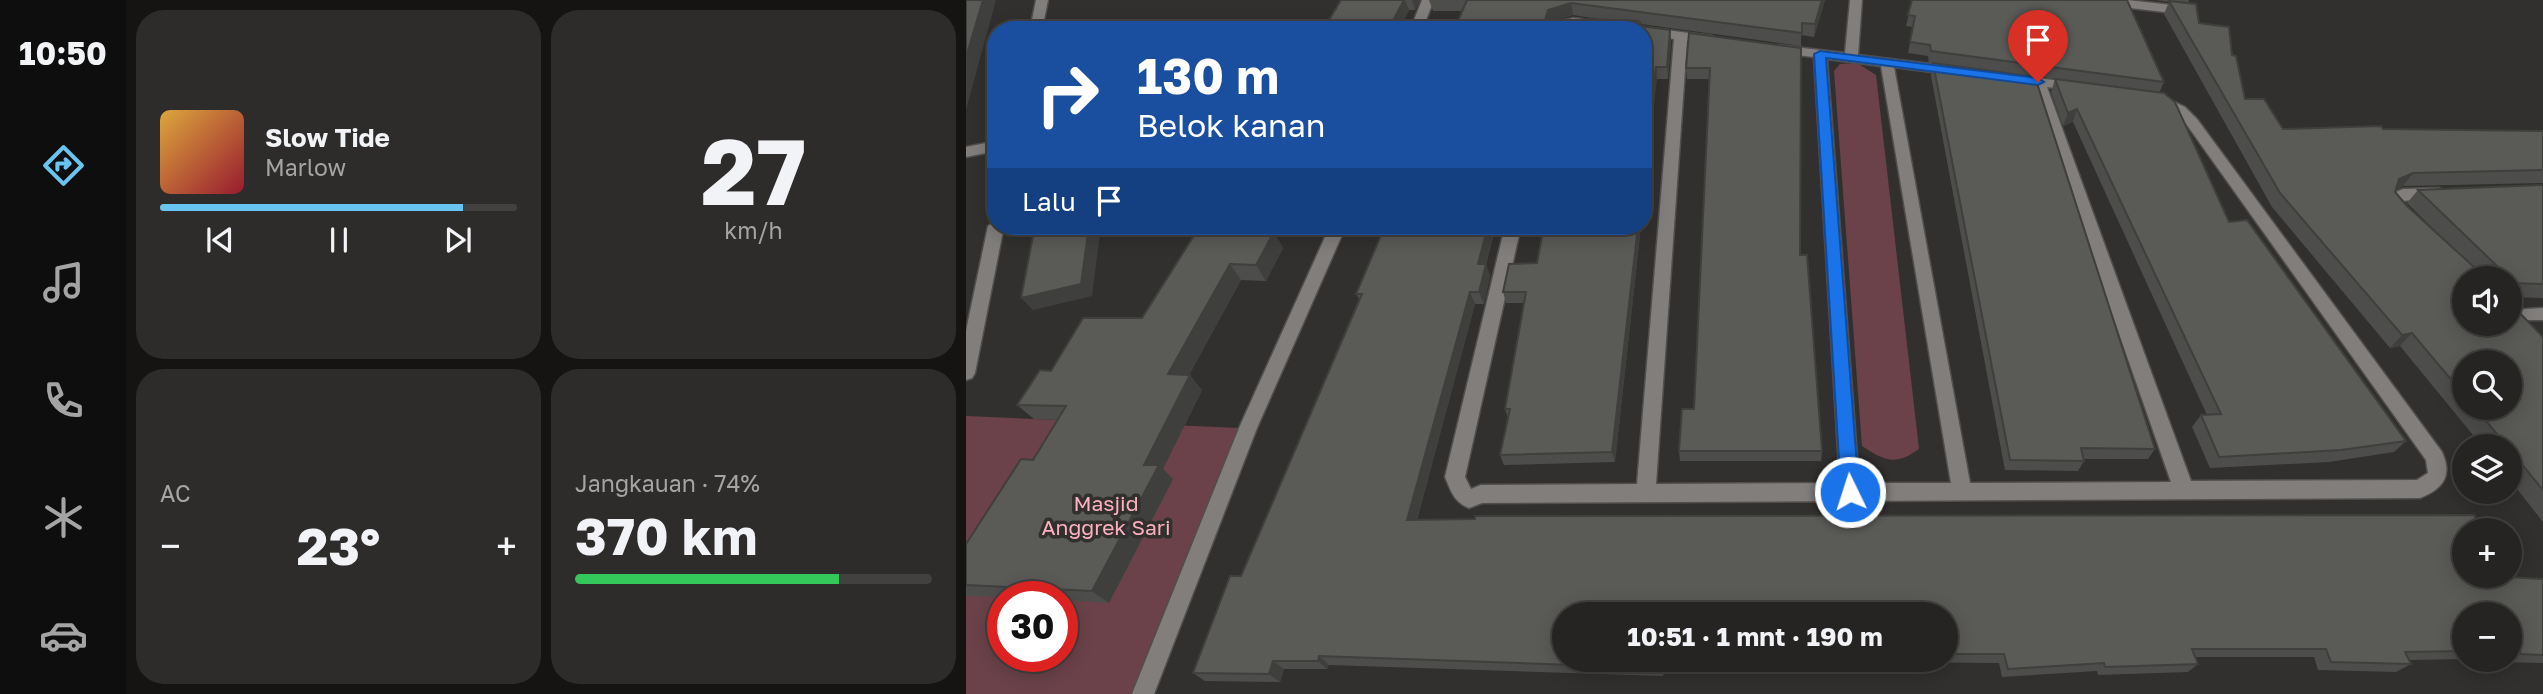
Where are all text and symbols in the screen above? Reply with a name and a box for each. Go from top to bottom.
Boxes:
pin [2008,10,2068,82]
icon: arrive [2019,21,2057,59]
text: 10:50 [19,34,107,72]
text: 130 m [1137,46,1279,105]
icon: right [1022,49,1113,140]
text: Belok kanan [1137,106,1325,144]
text: 27 [701,116,806,225]
text: Slow Tide [265,122,390,153]
icon: directions [39,141,88,190]
text: Marlow [265,153,346,181]
icon: arrive [1090,182,1128,220]
text: Lalu [1022,186,1076,217]
text: km/h [724,216,783,244]
icon: previous [201,221,239,259]
icon: pause [320,221,358,259]
icon: next [439,221,477,259]
icon: music [39,258,88,307]
map controls [2452,266,2522,672]
button: sound [2452,266,2522,336]
button: search [2452,350,2522,420]
icon: phone [39,376,88,425]
button: layers [2452,434,2522,504]
position arrow [1813,455,1887,529]
text: Jangkauan · 74% [575,469,760,497]
text: AC [160,479,191,507]
park label: Masjid Anggrek Sari [1041,490,1171,540]
icon: climate [39,493,88,542]
text: 370 km [575,504,758,566]
text: 23° [297,514,380,576]
button: + [2452,518,2522,588]
text: − [160,523,181,568]
text: + [496,523,517,568]
speed limit sign: 30 [987,581,1078,672]
button: − [2452,602,2522,672]
icon: car [39,611,88,660]
text: 10:51 · 1 mnt · 190 m [1627,621,1883,652]

